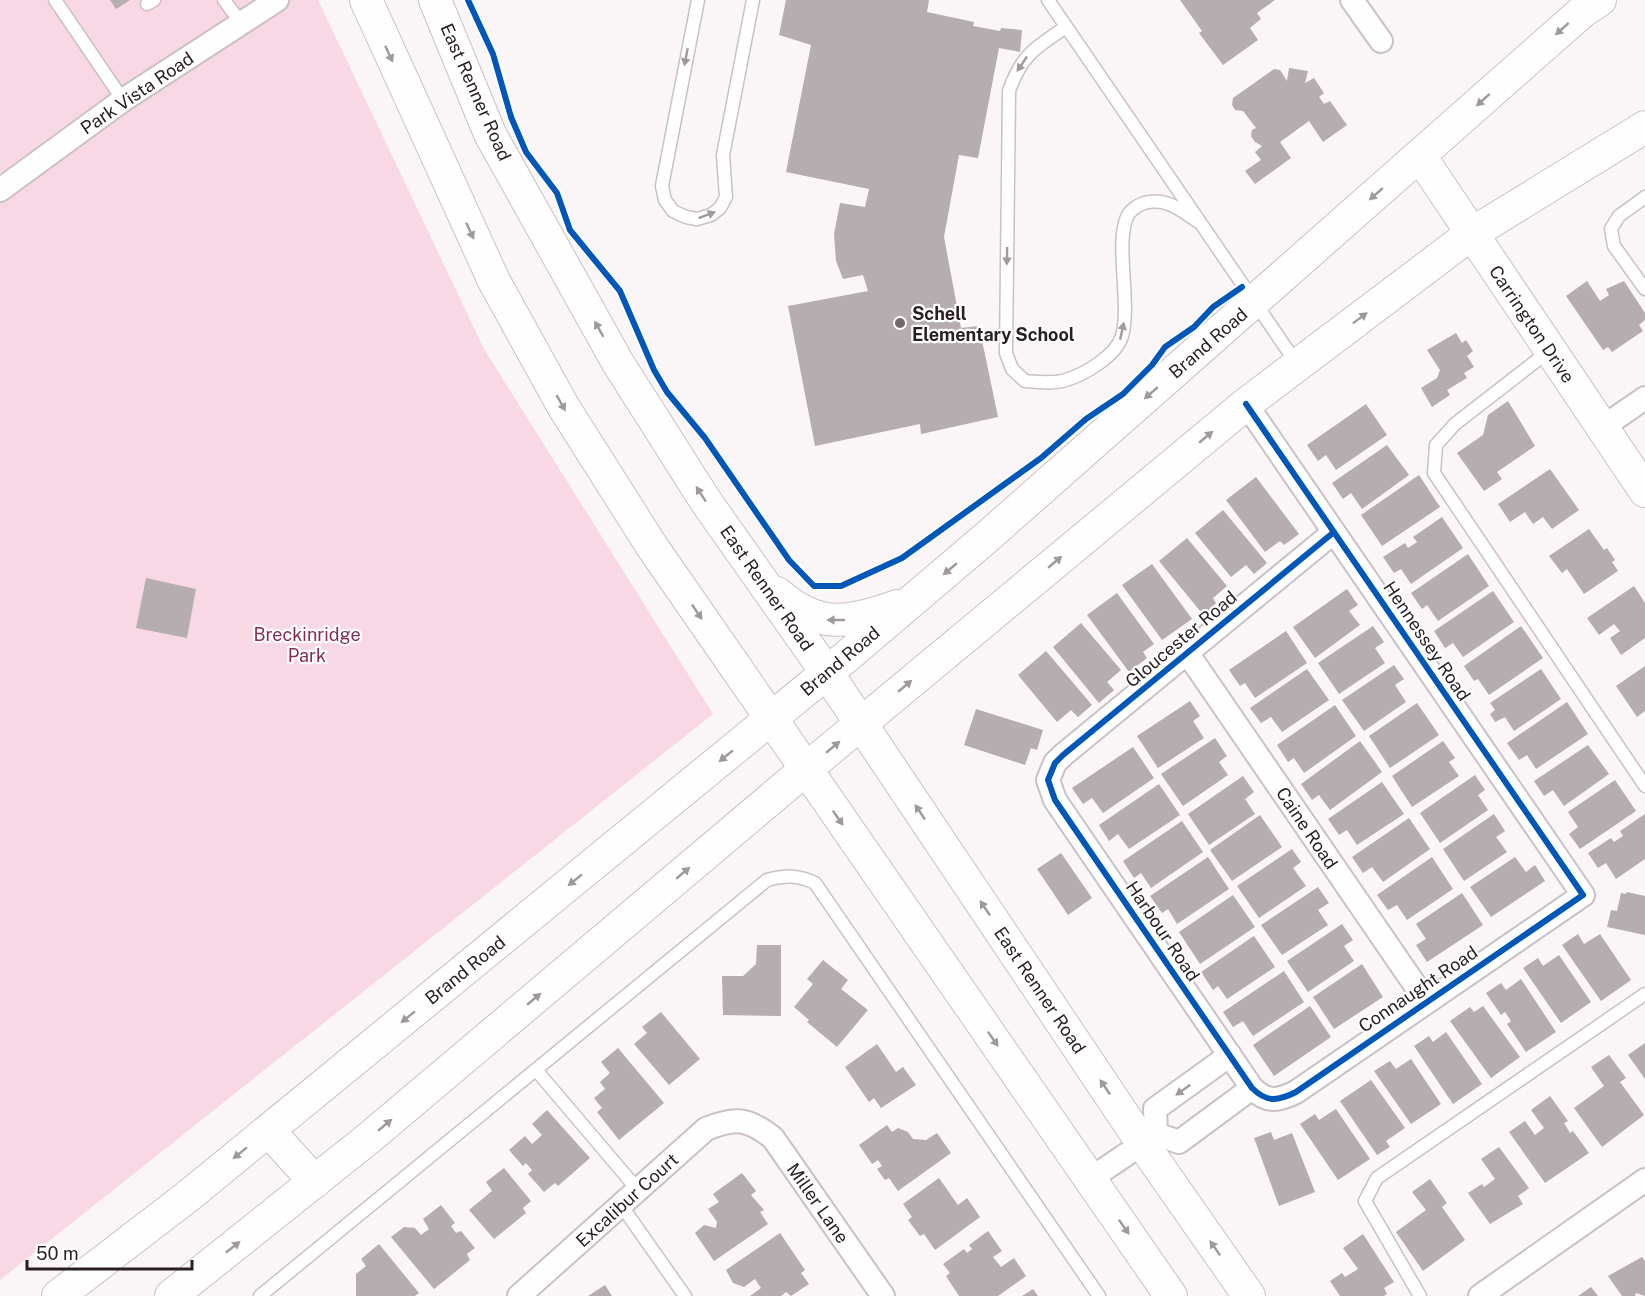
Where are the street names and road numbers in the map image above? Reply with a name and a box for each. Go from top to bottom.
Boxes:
street label: East Renner Road [436,20,516,164]
street label: Park Vista Road [77,47,197,139]
street label: Carrington Drive [1485,261,1579,387]
street label: Brand Road [1165,303,1251,383]
street label: East Renner Road [716,521,818,655]
street label: Hennessey Road [1379,577,1475,705]
street label: Gloucester Road [1121,586,1241,692]
street label: Brand Road [796,622,884,700]
street label: Caine Road [1272,783,1342,873]
street label: Harbour Road [1122,877,1204,985]
street label: East Renner Road [990,923,1090,1057]
street label: Brand Road [421,931,509,1009]
street label: Connaught Road [1355,941,1481,1037]
street label: Excalibur Court [572,1149,682,1251]
street label: Miller Lane [783,1159,853,1247]

